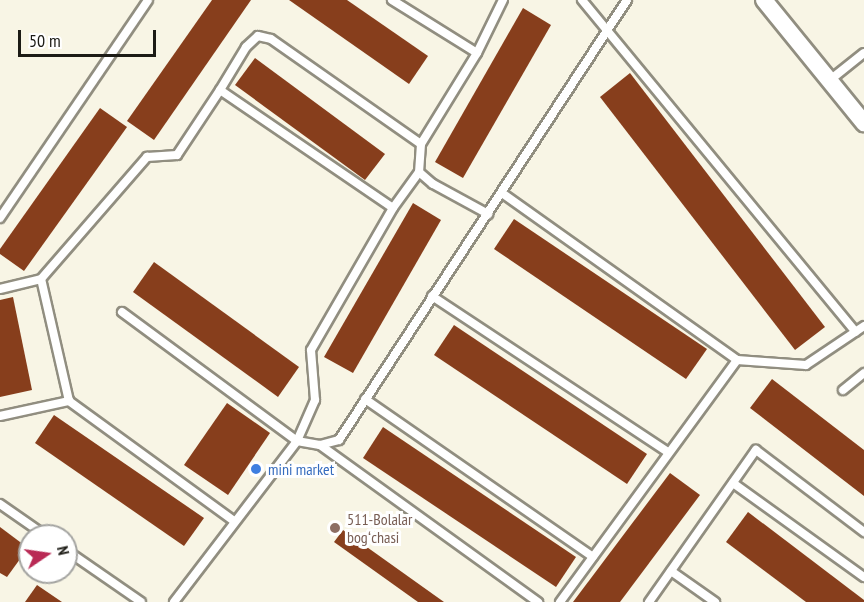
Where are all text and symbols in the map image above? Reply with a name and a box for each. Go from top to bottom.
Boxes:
scale bar [21,18,159,56]
text: 50 m [29,29,61,52]
place label: mini market [268,459,334,479]
marker: mini market [249,462,263,476]
place label: 511-Bolalar bogʻchasi [347,509,412,547]
marker: 511-Bolalar bogʻchasi [328,521,342,535]
north arrow [18,524,78,584]
text: N [53,544,74,557]

